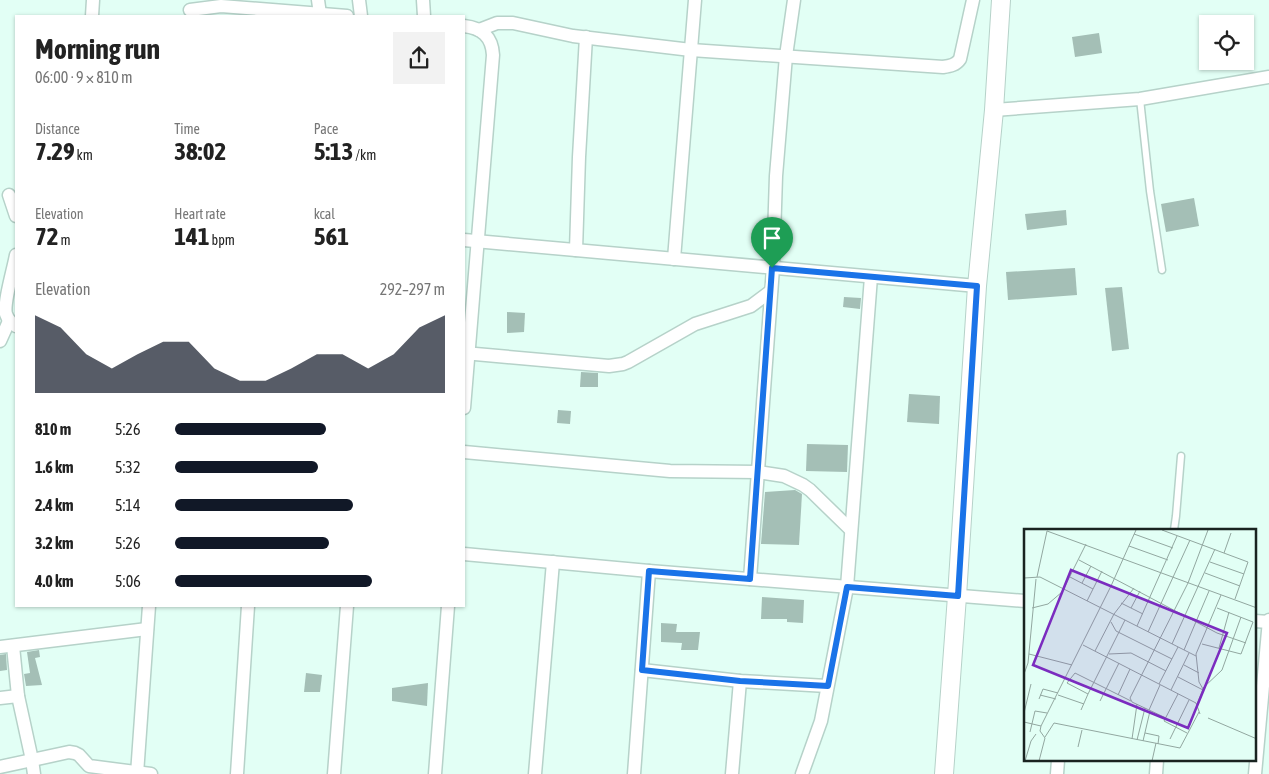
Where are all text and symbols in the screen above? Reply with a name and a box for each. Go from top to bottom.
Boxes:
map controls [1199,15,1254,70]
button: locate [1199,15,1254,70]
button: share [393,32,445,84]
text: Morning run [35,33,160,65]
text: 06:00 · 9 × 810 m [35,68,133,86]
text: Distance [35,121,80,137]
text: Time [174,121,200,137]
text: Pace [314,121,338,137]
text: 7.29 [35,137,75,165]
text: 38:02 [174,137,226,165]
text: 5:13 [314,137,353,165]
text: km [75,147,93,163]
text: /km [353,147,376,163]
text: Elevation [35,206,84,222]
text: Heart rate [174,206,226,222]
text: kcal [314,206,335,222]
pin [751,217,793,268]
text: 72 [35,222,59,250]
text: 141 [174,222,210,250]
text: 561 [314,222,349,250]
icon: arrive [758,224,786,252]
text: m [59,232,71,248]
text: bpm [210,232,235,248]
text: Elevation [35,280,90,298]
text: 292–297 m [380,280,445,298]
text: 810 m [35,420,71,438]
text: 5:26 [115,420,140,438]
text: 1.6 km [35,458,74,476]
text: 5:32 [115,458,140,476]
text: 2.4 km [35,496,74,514]
text: 5:14 [115,496,140,514]
inset map [1024,529,1256,762]
text: 3.2 km [35,534,74,552]
text: 5:26 [115,534,140,552]
text: 4.0 km [35,572,74,590]
text: 5:06 [115,572,141,590]

